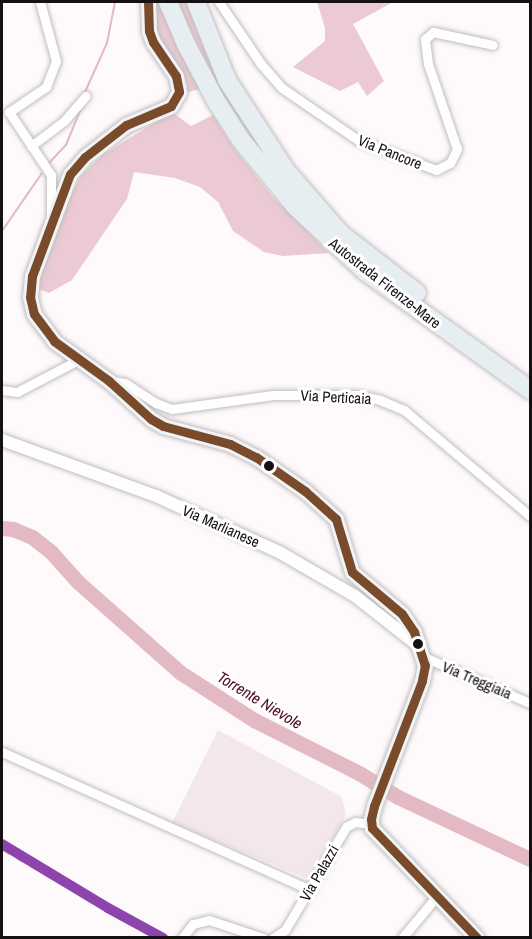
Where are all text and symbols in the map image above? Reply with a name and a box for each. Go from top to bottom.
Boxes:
street label: Via Pancore [355,131,425,173]
street label: Autostrada Firenze-Mare [326,234,444,332]
street label: Via Perticaia [300,386,372,408]
unlabelled marker [263,460,275,472]
street label: Via Marlianese [180,501,262,551]
unlabelled marker [412,638,424,650]
street label: Via Treggiaia [439,657,515,703]
water label: Torrente Nievole [214,667,306,733]
street label: Via Palazzi [296,842,342,904]

